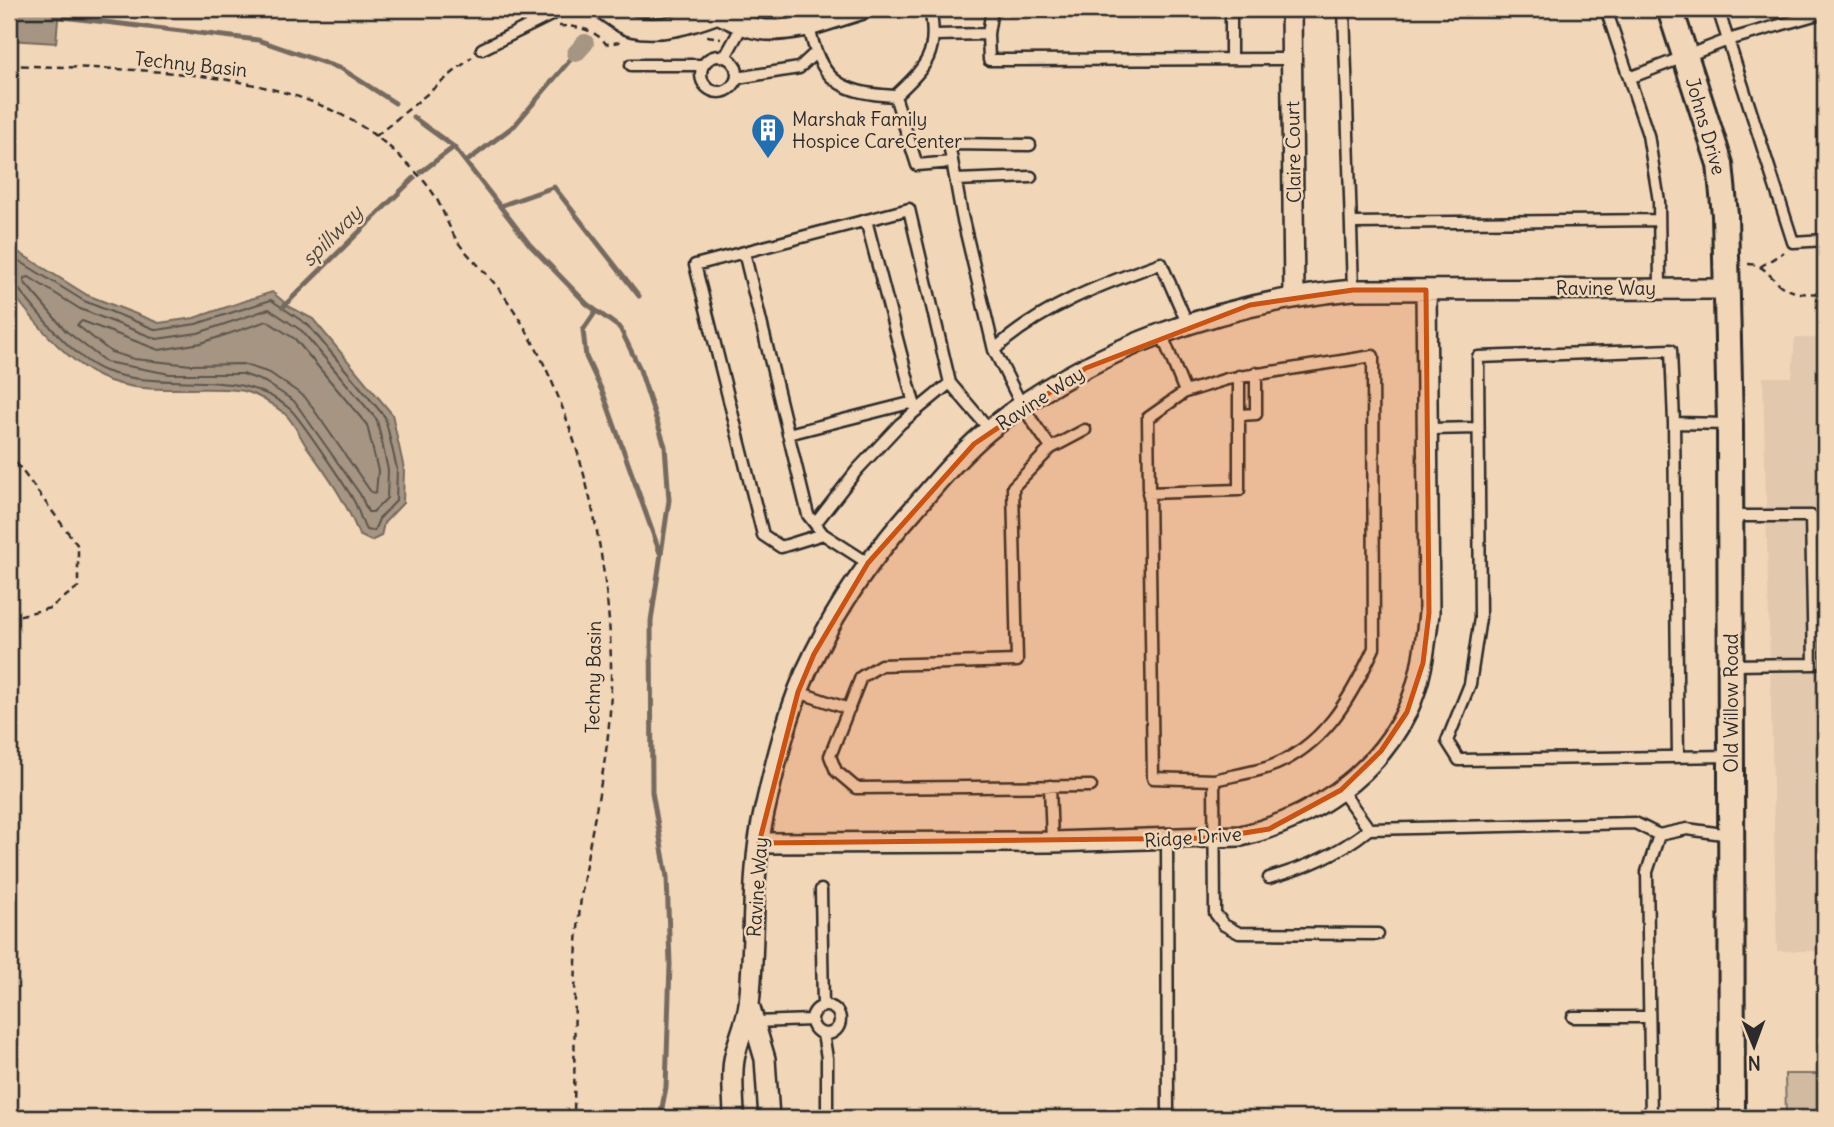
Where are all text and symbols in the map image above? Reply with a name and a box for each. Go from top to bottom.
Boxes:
street label: Techny Basin [134,46,248,82]
street label: Johns Drive [1681,74,1731,178]
street label: Claire Court [1280,101,1306,203]
place label: Marshak Family Hospice CareCenter [792,107,962,153]
building icon: Marshak Family Hospice CareCenter [749,111,787,160]
water label: spillway [295,198,370,272]
street label: Ravine Way [1556,276,1656,300]
street label: Ravine Way [991,361,1089,435]
street label: Techny Basin [580,620,606,734]
street label: Old Willow Road [1719,633,1743,773]
street label: Ridge Drive [1143,822,1243,852]
street label: Ravine Way [742,836,772,938]
north arrow [1718,1012,1788,1082]
text: N [1748,1051,1761,1075]

